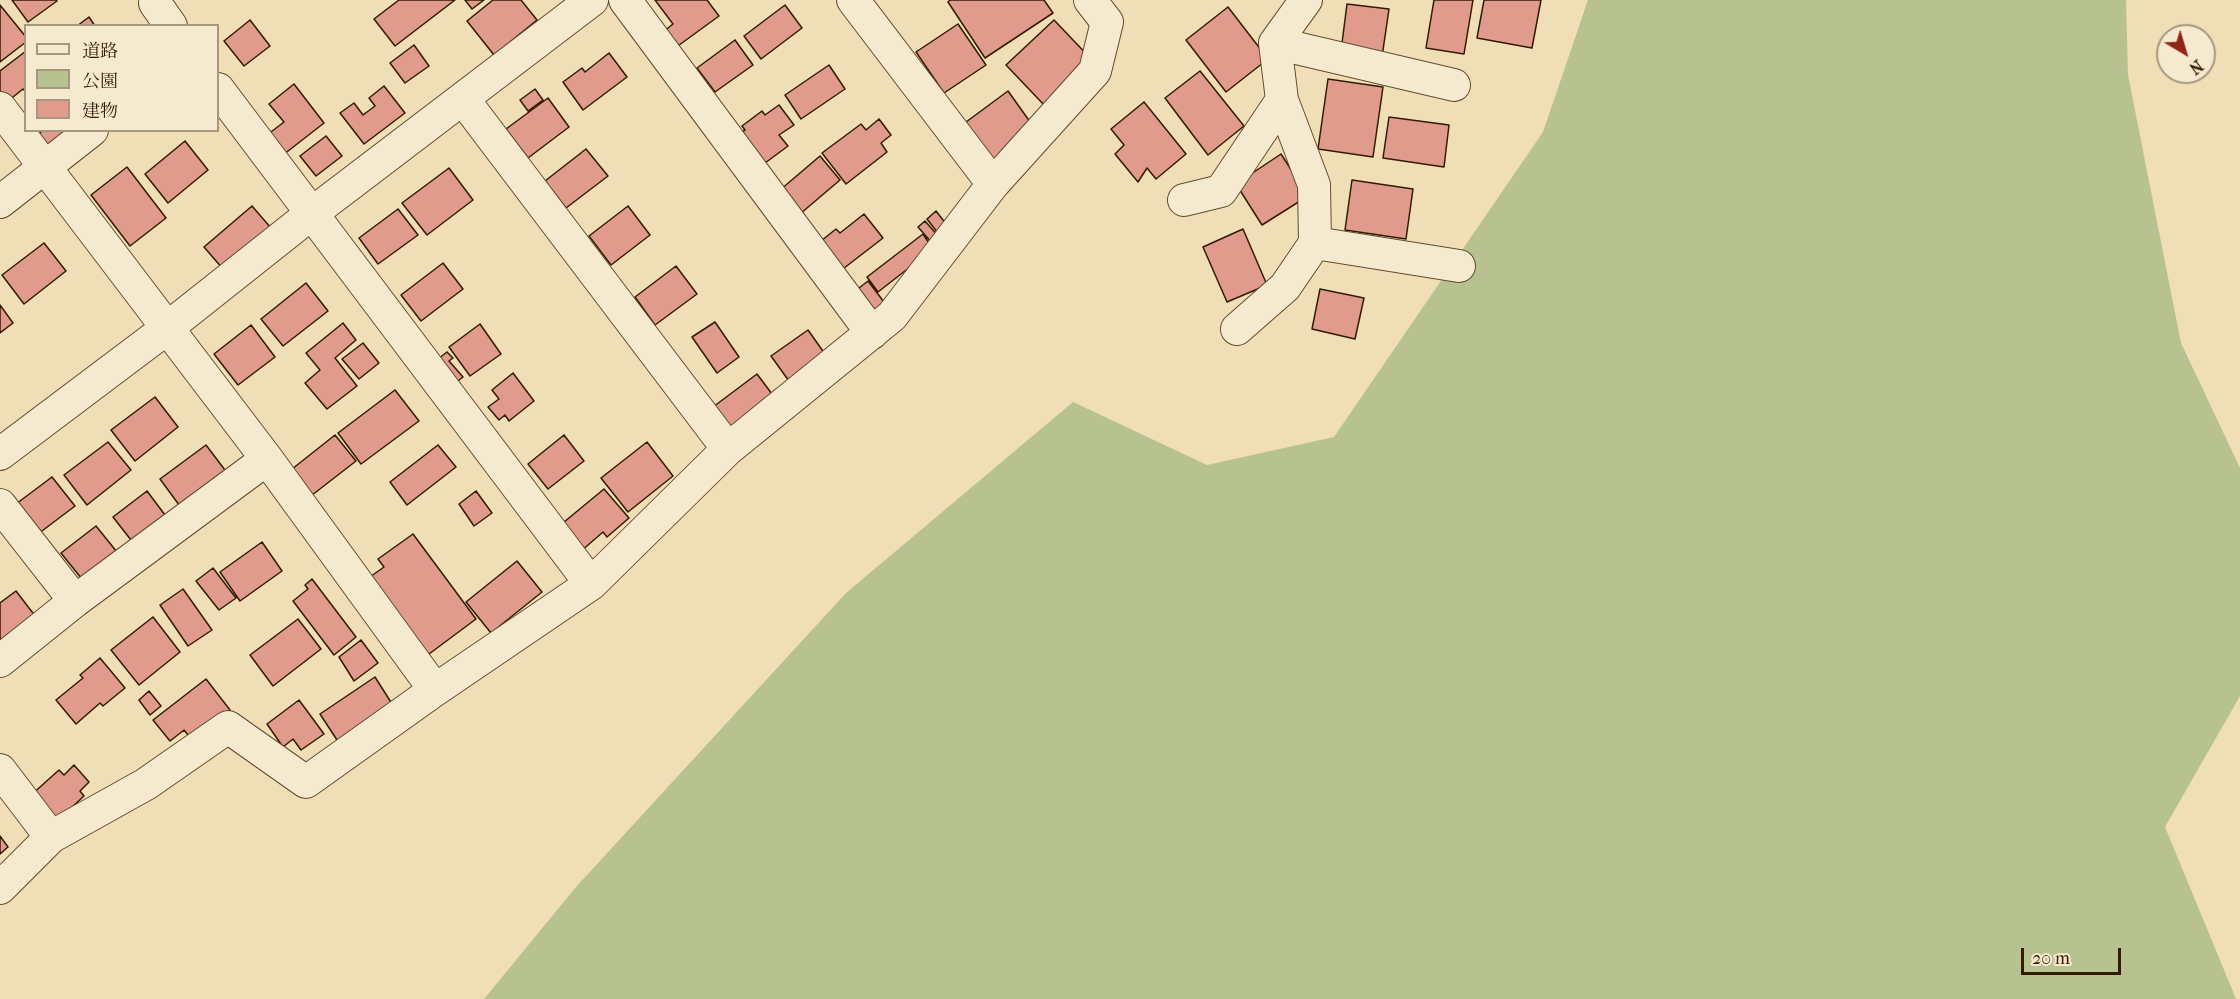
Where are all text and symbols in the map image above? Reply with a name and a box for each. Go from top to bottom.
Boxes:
legend [24,24,219,132]
north arrow [2156,24,2216,84]
text: 道路 [82,41,118,62]
text: N [2186,56,2207,78]
text: 公園 [82,71,118,92]
text: 建物 [82,101,118,122]
scale bar [2024,936,2124,974]
text: 20 m [2032,948,2070,969]

